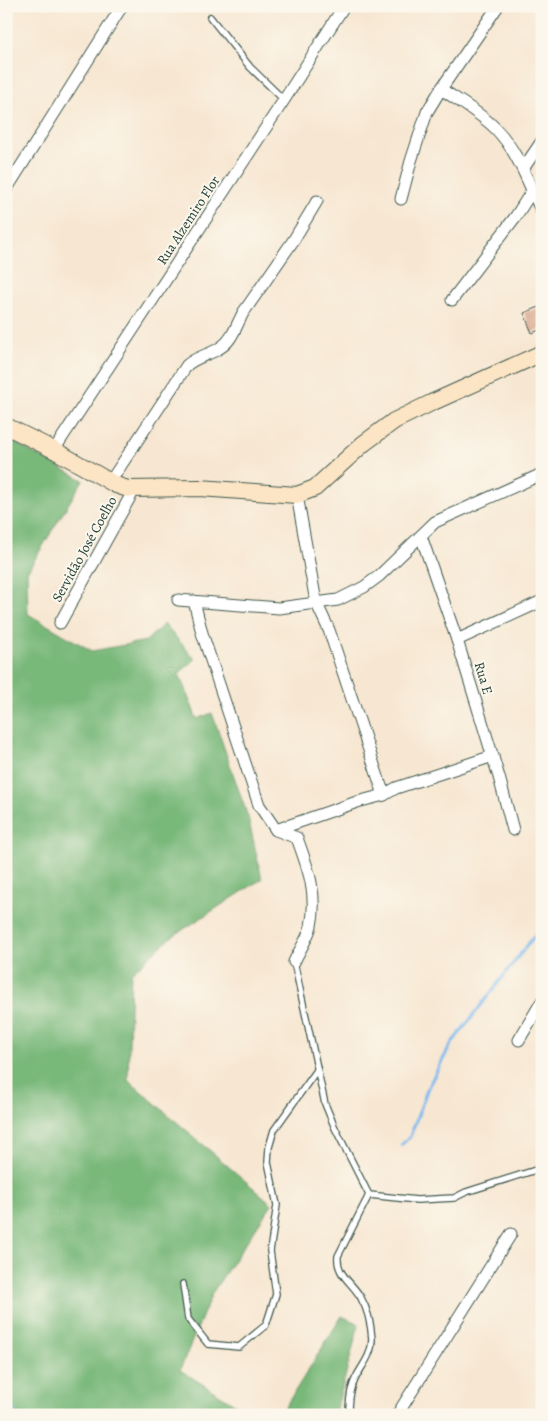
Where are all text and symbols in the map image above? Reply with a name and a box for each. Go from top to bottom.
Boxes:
street label: Rua Alzemiro Flor [153,172,225,268]
street label: Servidão José Coelho [47,493,121,606]
street label: Rua E [470,660,497,697]

